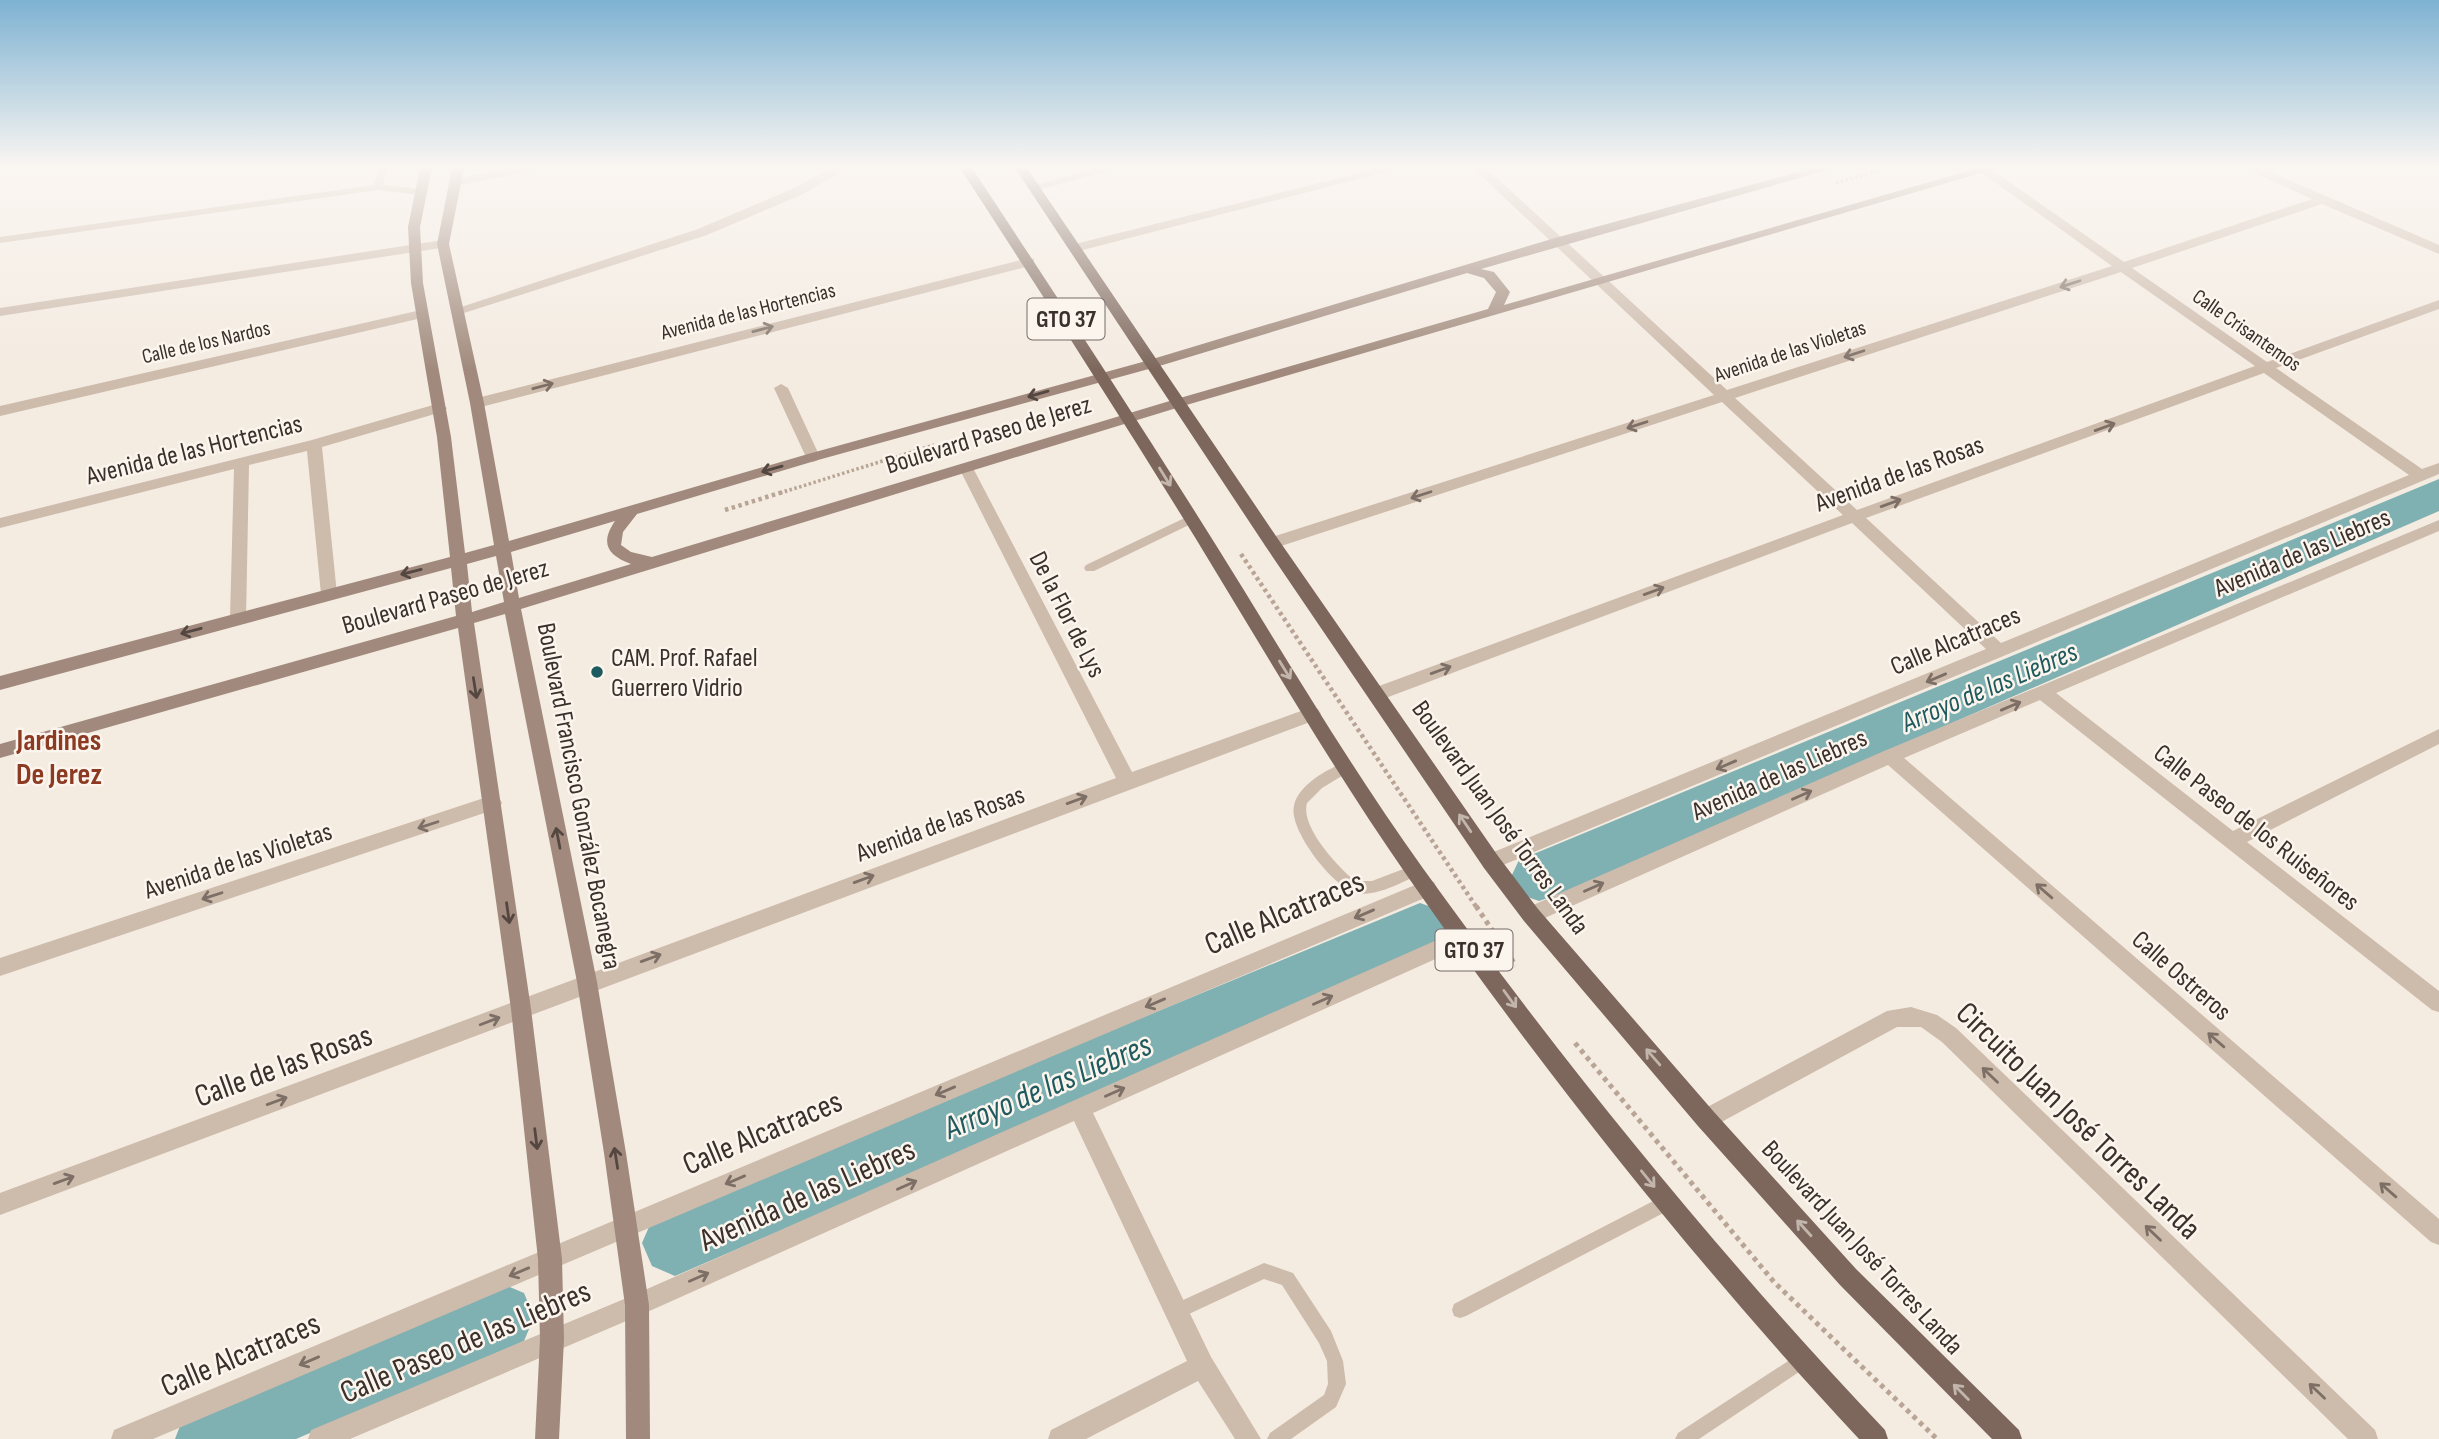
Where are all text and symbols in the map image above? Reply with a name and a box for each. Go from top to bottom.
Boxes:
street label: Avenida de las Hortencias [657,278,838,345]
one-way arrow [2060,279,2082,291]
street label: Calle Crisantemos [2188,284,2306,377]
road number: GTO 37 [1028,298,1104,340]
street label: Avenida de las Violetas [1710,315,1869,388]
street label: Calle de los Nardos [139,316,273,369]
one-way arrow [752,322,774,335]
one-way arrow [1843,349,1865,362]
one-way arrow [531,379,554,392]
one-way arrow [1027,388,1050,401]
street label: Boulevard Paseo de Jerez [882,389,1095,481]
street label: Avenida de las Hortencias [82,409,306,493]
one-way arrow [1627,419,1649,432]
one-way arrow [2093,420,2115,432]
street label: Avenida de las Rosas [1810,430,1988,520]
one-way arrow [761,464,783,477]
one-way arrow [1158,466,1172,486]
one-way arrow [1410,489,1432,502]
one-way arrow [1879,496,1901,509]
street label: Avenida de las Liebres [2209,502,2395,605]
street label: De la Flor de Lys [1022,546,1112,683]
street label: Boulevard Paseo de Jerez [339,553,552,642]
one-way arrow [400,567,422,580]
one-way arrow [1643,583,1665,596]
street label: Calle Alcatraces [1886,600,2025,683]
street label: Boulevard Francisco González Bocanegra [530,620,627,972]
one-way arrow [181,625,203,638]
water label: Arroyo de las Liebres [1896,635,2083,740]
place label: CAM. Prof. Rafael Guerrero Vidrio [611,643,758,704]
one-way arrow [1278,659,1292,679]
one-way arrow [1429,663,1451,675]
marker: CAM. Prof. Rafael Guerrero Vidrio [589,664,605,680]
one-way arrow [1926,672,1947,685]
one-way arrow [469,676,482,699]
street label: Boulevard Juan José Torres Landa [1405,695,1595,941]
one-way arrow [1999,698,2021,711]
district label: Jardines De Jerez [16,723,102,793]
street label: Avenida de las Liebres [1686,723,1872,828]
street label: Calle Paseo de los Ruiseñores [2147,738,2365,918]
one-way arrow [1716,759,1737,772]
street label: Avenida de las Rosas [851,780,1029,870]
one-way arrow [1790,788,1812,801]
one-way arrow [1066,792,1088,805]
one-way arrow [1458,814,1472,833]
street label: Avenida de las Violetas [140,816,336,907]
one-way arrow [418,820,440,832]
one-way arrow [550,827,564,850]
street label: Calle Alcatraces [1199,862,1370,964]
one-way arrow [852,872,874,884]
one-way arrow [1582,880,1604,893]
one-way arrow [2036,883,2054,899]
one-way arrow [202,891,224,903]
one-way arrow [502,901,515,924]
one-way arrow [1354,908,1376,921]
street label: Calle Ostreros [2125,925,2237,1028]
road number: GTO 37 [1436,930,1512,970]
one-way arrow [639,951,661,964]
one-way arrow [1502,989,1517,1008]
one-way arrow [1312,993,1333,1006]
street label: Circuito Juan José Torres Landa [1947,994,2209,1248]
one-way arrow [1144,997,1166,1010]
one-way arrow [479,1014,501,1026]
street label: Calle de las Rosas [189,1016,378,1117]
water label: Arroyo de las Liebres [936,1025,1158,1149]
one-way arrow [2207,1032,2225,1048]
one-way arrow [1645,1048,1661,1066]
one-way arrow [1982,1066,1999,1083]
street label: Calle Alcatraces [677,1082,848,1184]
one-way arrow [935,1085,956,1098]
one-way arrow [1104,1085,1125,1098]
one-way arrow [266,1094,288,1106]
one-way arrow [530,1127,543,1149]
street label: Avenida de las Liebres [693,1130,921,1261]
street label: Boulevard Juan José Torres Landa [1755,1135,1969,1361]
one-way arrow [609,1147,622,1170]
one-way arrow [1640,1170,1656,1188]
one-way arrow [53,1173,74,1185]
one-way arrow [725,1174,747,1187]
one-way arrow [896,1178,917,1191]
one-way arrow [2379,1182,2397,1198]
one-way arrow [1795,1220,1812,1237]
one-way arrow [2145,1225,2162,1242]
one-way arrow [508,1266,530,1279]
one-way arrow [688,1270,709,1283]
street label: Calle Paseo de las Liebres [334,1272,597,1413]
street label: Calle Alcatraces [155,1304,326,1406]
one-way arrow [299,1355,320,1368]
one-way arrow [2308,1383,2325,1400]
one-way arrow [1953,1384,1970,1401]

